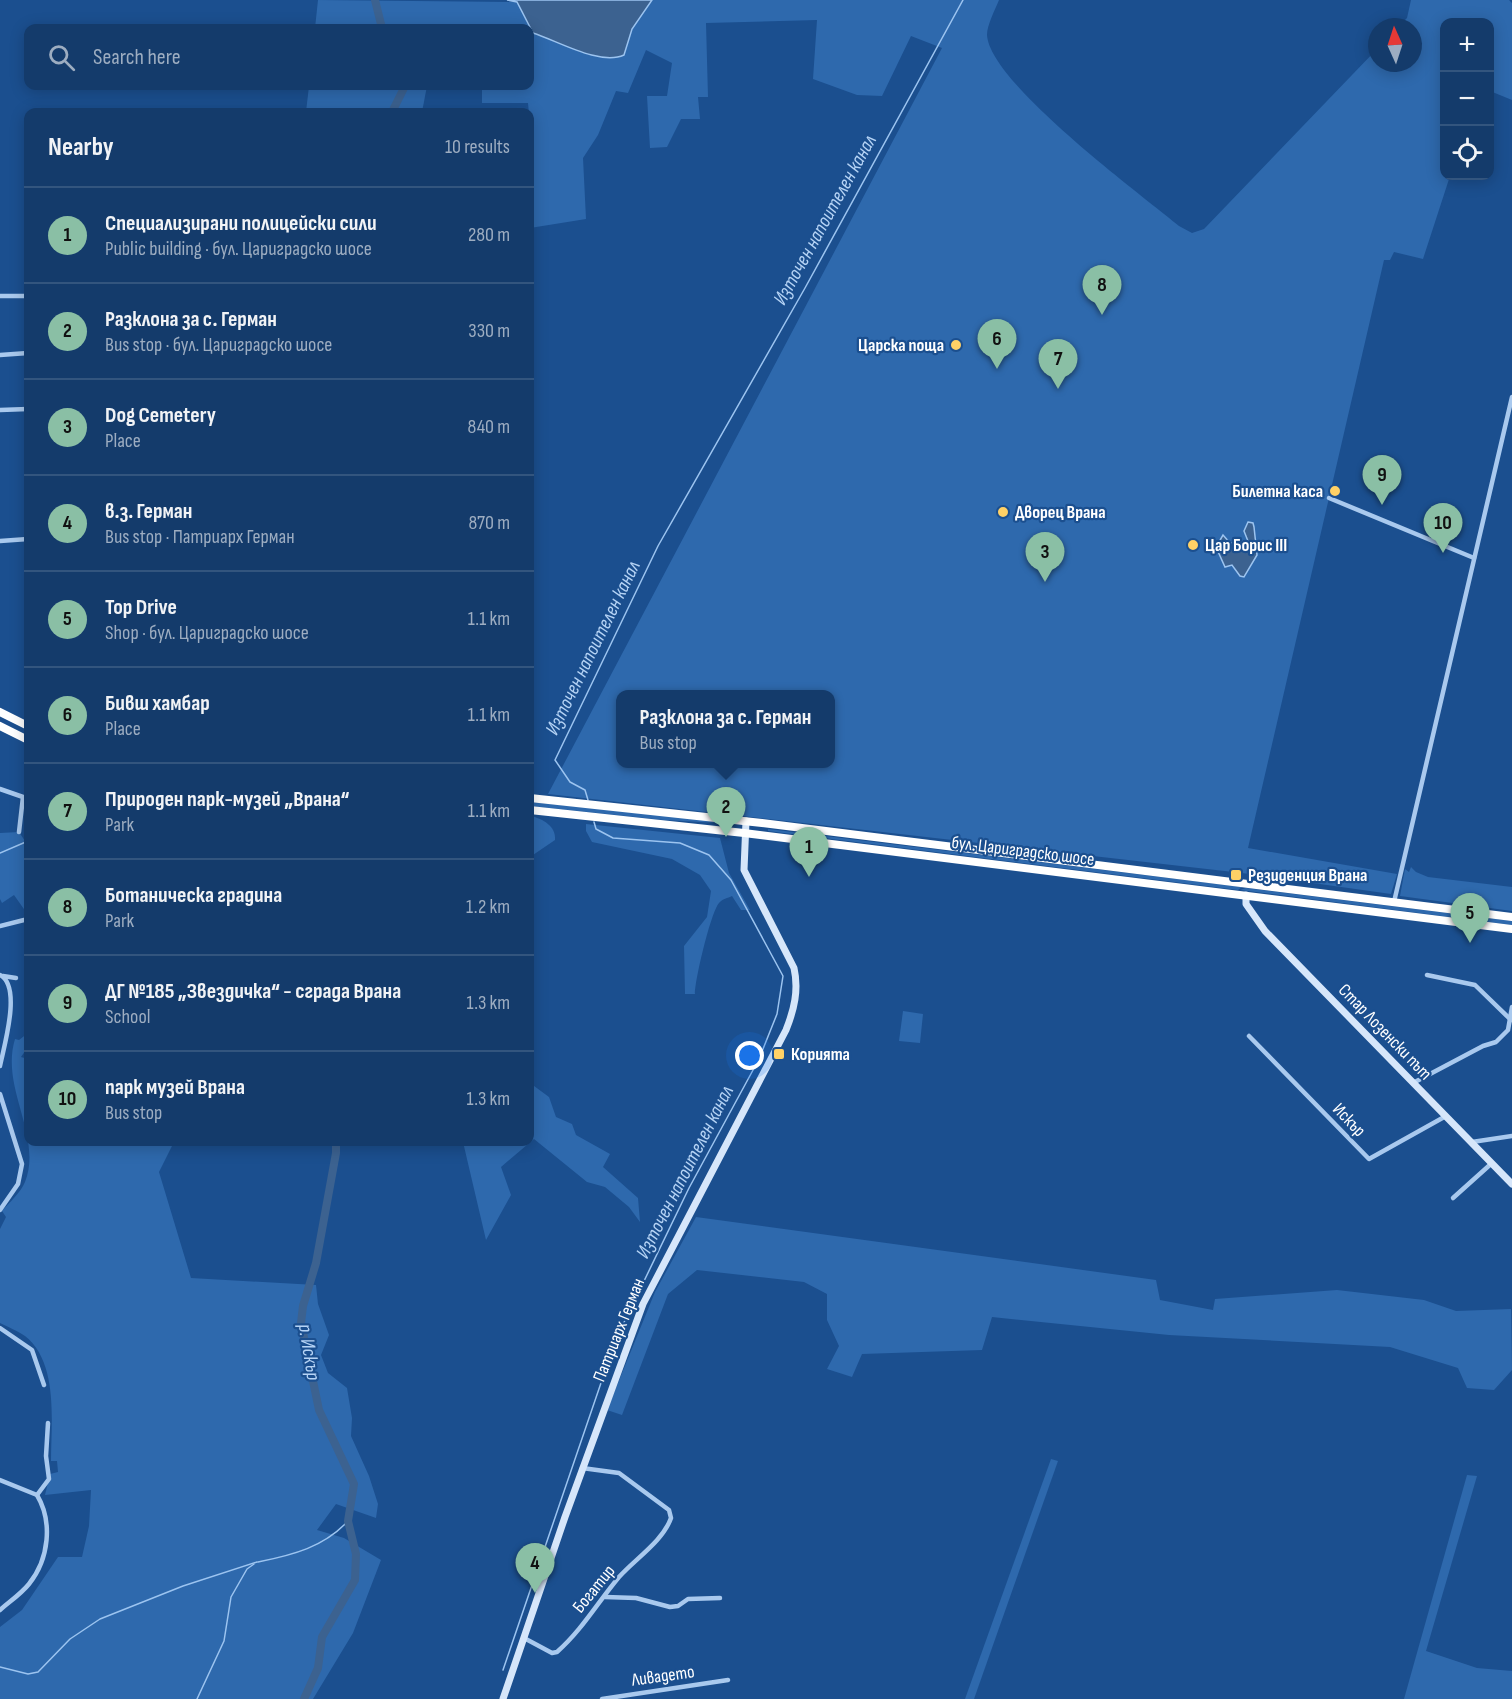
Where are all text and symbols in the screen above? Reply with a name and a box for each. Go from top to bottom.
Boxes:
north arrow [1368,18,1422,72]
map controls [1440,18,1494,180]
button: + [1440,18,1494,72]
search box [24,24,534,90]
icon: search [45,41,78,74]
text: Search here [93,44,180,71]
button: − [1440,72,1494,126]
button: locate [1440,126,1494,180]
water label: Източен напоителен канал [768,131,882,309]
text: Nearby [48,132,114,163]
text: 10 results [445,135,510,159]
text: Специализирани полицейски сили [105,210,377,237]
text: 1 [64,223,71,247]
text: 280 m [468,223,510,247]
text: Public building · бул. Цариградско шосе [105,237,372,261]
pin: 8 [1082,266,1122,315]
text: Разклона за с. Герман [105,306,277,333]
text: 2 [63,319,72,343]
text: 330 m [468,319,510,343]
pin: 6 [978,320,1016,369]
text: Bus stop · бул. Цариградско шосе [105,333,332,357]
place label: Царска поща [858,335,944,356]
marker: Царска поща [949,338,963,352]
pin: 7 [1038,340,1078,389]
text: Dog Cemetery [105,402,216,429]
text: 3 [63,415,72,439]
text: 840 m [468,415,510,439]
text: Place [105,429,141,453]
pin: 9 [1362,456,1402,505]
place label: Билетна каса [1232,481,1323,502]
marker: Билетна каса [1328,484,1342,498]
text: в.з. Герман [105,498,192,525]
place label: Дворец Врана [1015,502,1106,523]
pin: 10 [1424,504,1462,553]
marker: Дворец Врана [996,505,1010,519]
text: 4 [63,511,72,535]
text: 870 m [468,511,510,535]
text: Bus stop · Патриарх Герман [105,525,295,549]
pin: 3 [1026,532,1064,582]
place label: Цар Борис III [1205,535,1287,556]
marker: Цар Борис III [1186,538,1200,552]
water label: Източен напоителен канал [540,557,646,739]
text: Top Drive [105,594,177,621]
text: 5 [63,607,72,631]
text: 1.1 km [468,607,510,631]
text: Shop · бул. Цариградско шосе [105,621,309,645]
text: Бивш хамбар [105,690,210,717]
popup [616,690,835,768]
text: 6 [63,703,72,727]
text: 1.1 km [468,703,510,727]
text: Разклона за с. Герман [640,704,811,731]
text: Place [105,717,141,741]
text: Bus stop [640,731,697,755]
text: Природен парк-музей „Врана“ [105,786,349,813]
pin: 2 [706,788,746,837]
text: 7 [63,799,72,823]
text: 1.1 km [468,799,510,823]
text: Park [105,813,134,837]
pin: 1 [790,828,828,877]
street label: бул. Цариградско шосе [950,832,1096,870]
place label: Резиденция Врана [1248,865,1367,886]
marker: Резиденция Врана [1229,868,1243,882]
text: Ботаническа градина [105,882,282,909]
pin: 5 [1450,894,1490,943]
text: 8 [63,895,72,919]
text: 1.2 km [466,895,510,919]
text: Park [105,909,134,933]
text: ДГ №185 „Звездичка“ - сграда Врана [105,978,401,1005]
street label: Стар Лозенски път [1334,980,1436,1084]
text: 9 [63,991,72,1015]
text: 1.3 km [467,991,510,1015]
text: School [105,1005,150,1029]
your location [735,1041,764,1070]
place label: Корията [791,1044,850,1065]
marker: Корията [772,1047,786,1061]
text: парк музей Врана [105,1074,245,1101]
water label: Източен напоителен канал [631,1081,739,1262]
text: 10 [59,1087,76,1111]
text: 1.3 km [467,1087,510,1111]
street label: Искър [1328,1099,1370,1141]
text: Bus stop [105,1101,162,1125]
street label: Патриарх Герман [589,1275,649,1385]
water label: р. Искър [293,1321,325,1382]
pin: 4 [516,1544,554,1593]
street label: Богатир [568,1561,620,1617]
street label: Ливадето [629,1661,696,1691]

